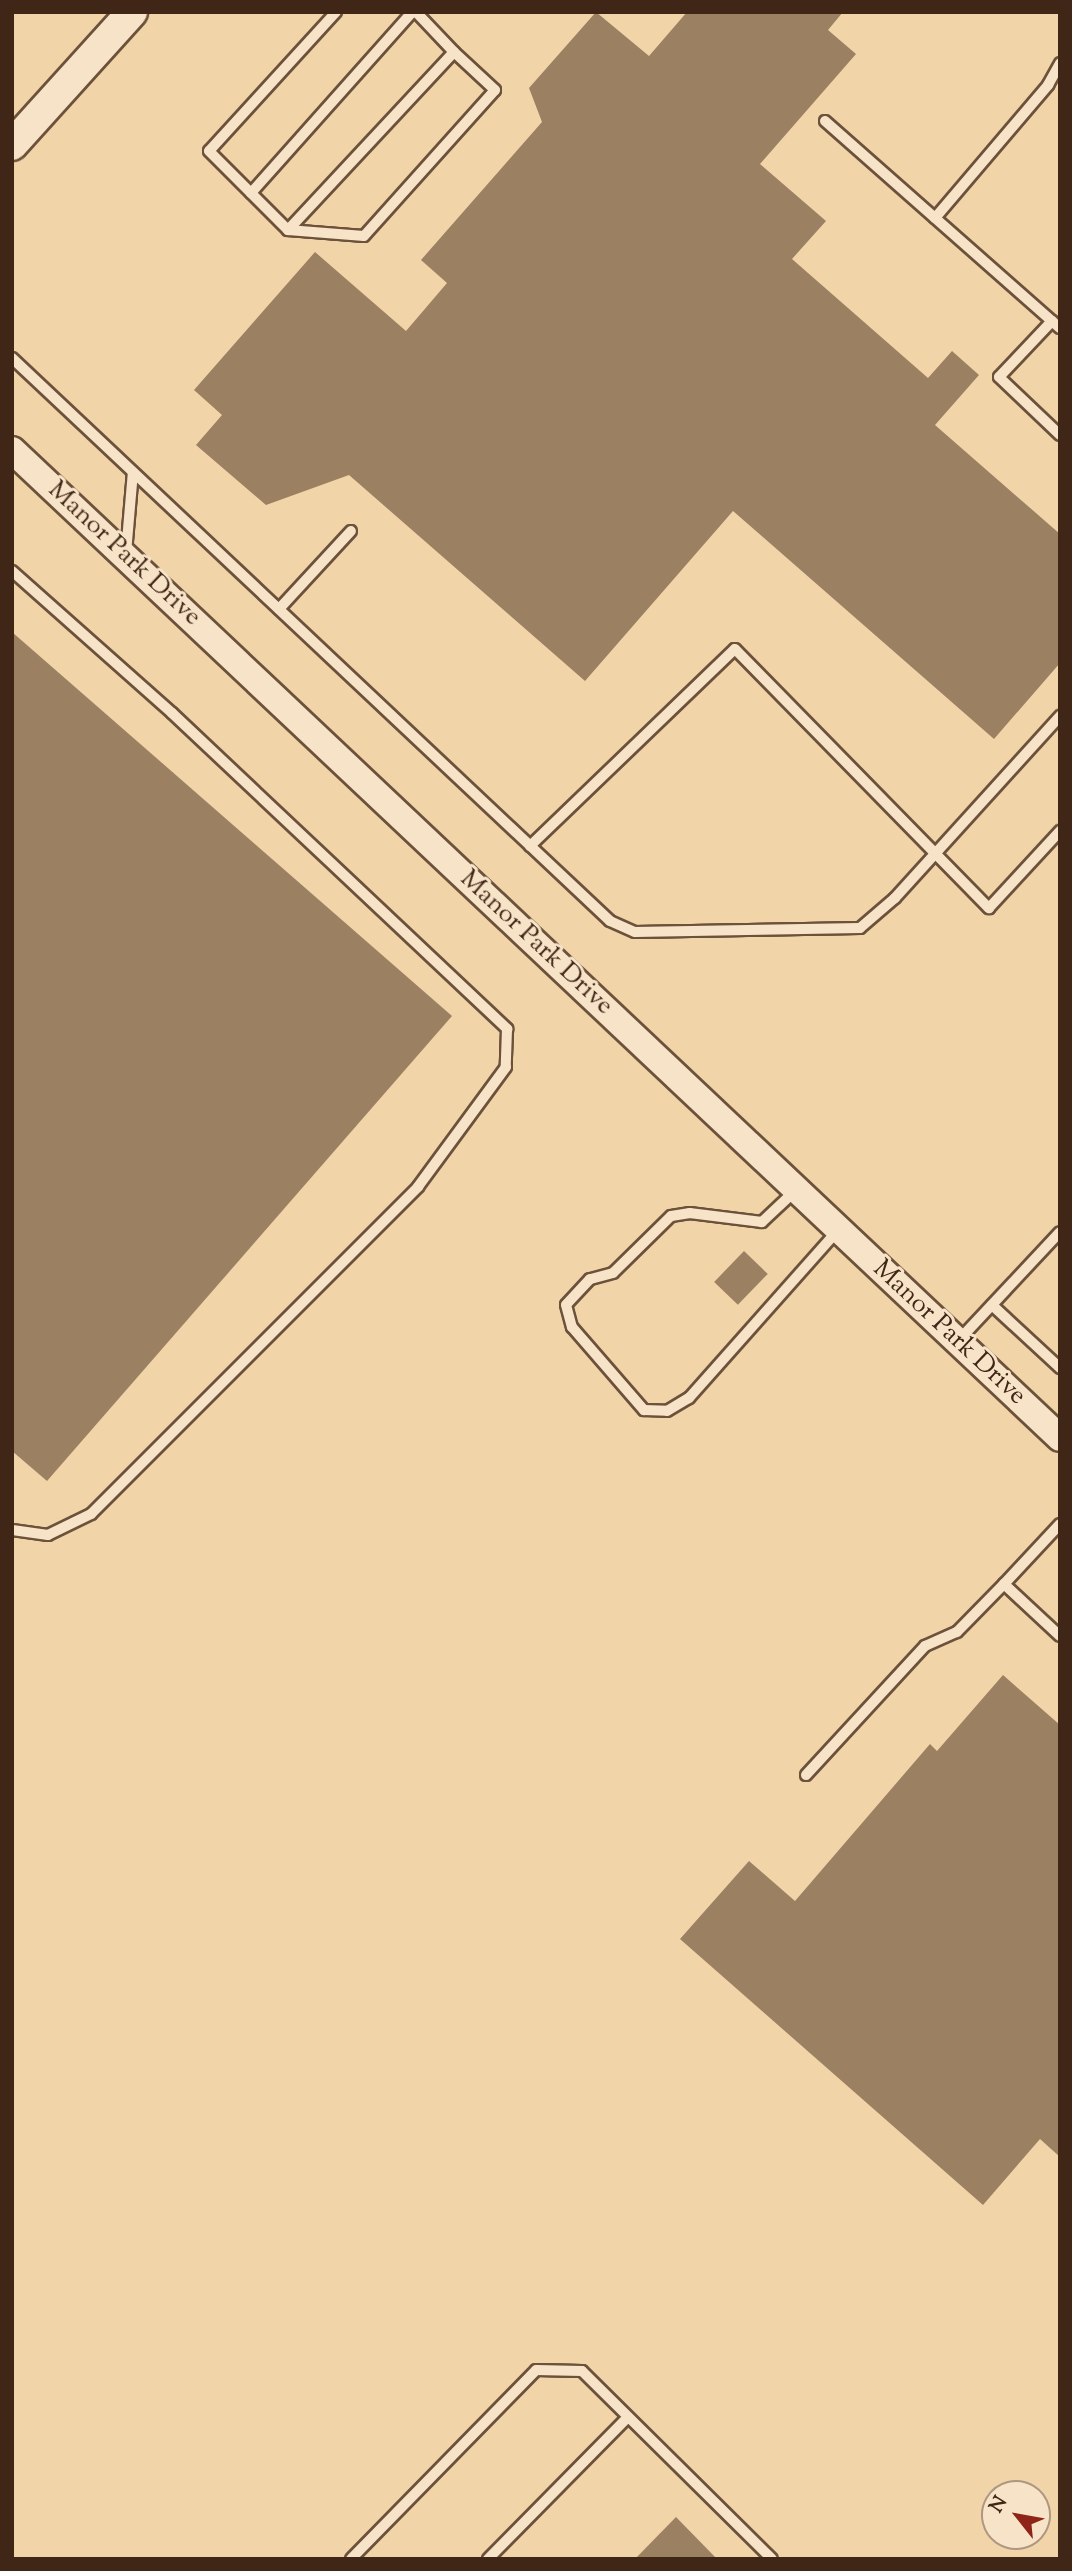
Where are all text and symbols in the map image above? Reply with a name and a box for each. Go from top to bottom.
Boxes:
street label: Manor Park Drive [41,475,207,633]
street label: Manor Park Drive [453,864,619,1022]
street label: Manor Park Drive [866,1254,1032,1412]
north arrow [981,2480,1051,2550]
text: N [984,2492,1015,2518]

